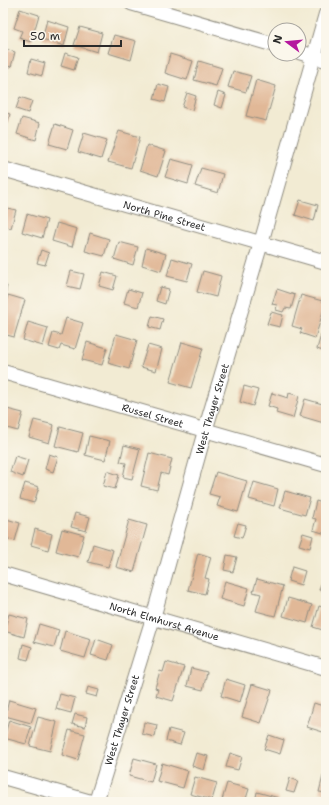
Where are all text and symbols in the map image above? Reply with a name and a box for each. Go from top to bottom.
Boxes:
scale bar [24,22,121,48]
north arrow [267,22,307,62]
text: 50 m [30,28,60,44]
text: N [269,33,286,46]
street label: North Pine Street [122,197,207,233]
street label: West Thayer Street [192,362,231,456]
street label: Russel Street [121,400,185,430]
street label: North Elmhurst Avenue [108,599,221,643]
street label: West Thayer Street [101,673,142,767]

